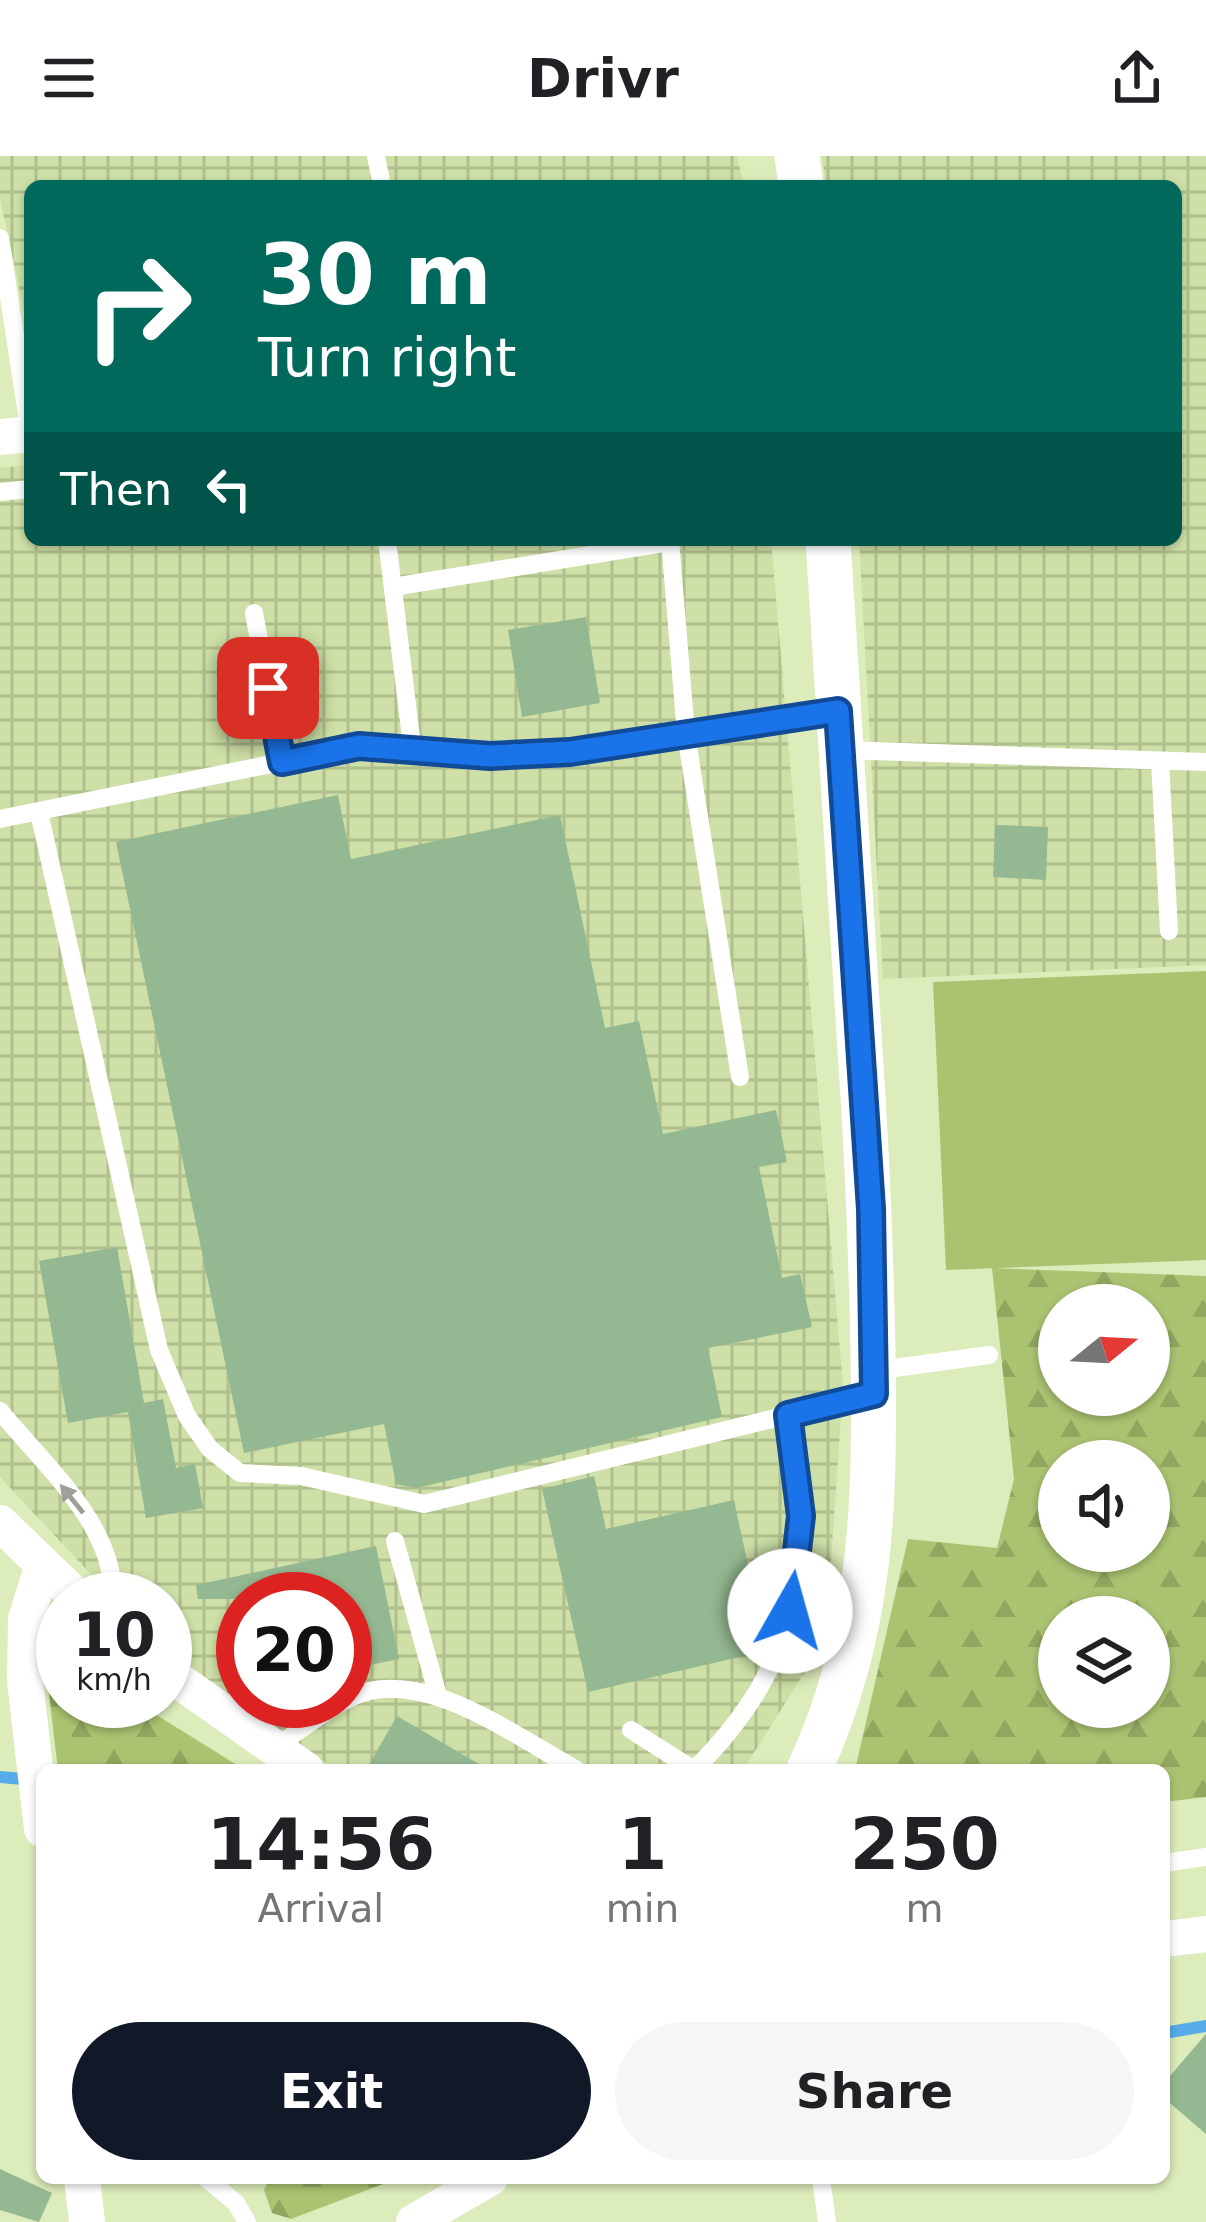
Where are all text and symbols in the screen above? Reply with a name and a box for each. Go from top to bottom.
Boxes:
icon: menu [36,45,102,111]
icon: share [1104,45,1170,111]
text: Drivr [527,47,679,110]
text: 30 m [258,226,492,324]
icon: right [60,228,216,384]
text: Turn right [258,326,517,389]
icon: left [196,456,262,522]
text: Then [60,463,172,516]
pin [217,637,319,739]
icon: arrive [235,655,301,721]
north arrow [1038,1284,1170,1416]
map controls [1038,1284,1170,1728]
button: sound [1038,1440,1170,1572]
one-way arrow [59,1483,85,1514]
position arrow [727,1548,853,1674]
speed limit sign: 20 [216,1572,372,1728]
button: layers [1038,1596,1170,1728]
text: 10 [72,1600,156,1670]
text: km/h [76,1662,152,1697]
text: 14:56 [206,1802,435,1886]
text: 1 [617,1802,667,1886]
text: 250 [849,1802,1000,1886]
text: Arrival [257,1886,384,1931]
text: min [606,1886,679,1931]
text: m [906,1886,944,1931]
button: Exit [72,2022,591,2160]
button: Share [615,2022,1134,2160]

